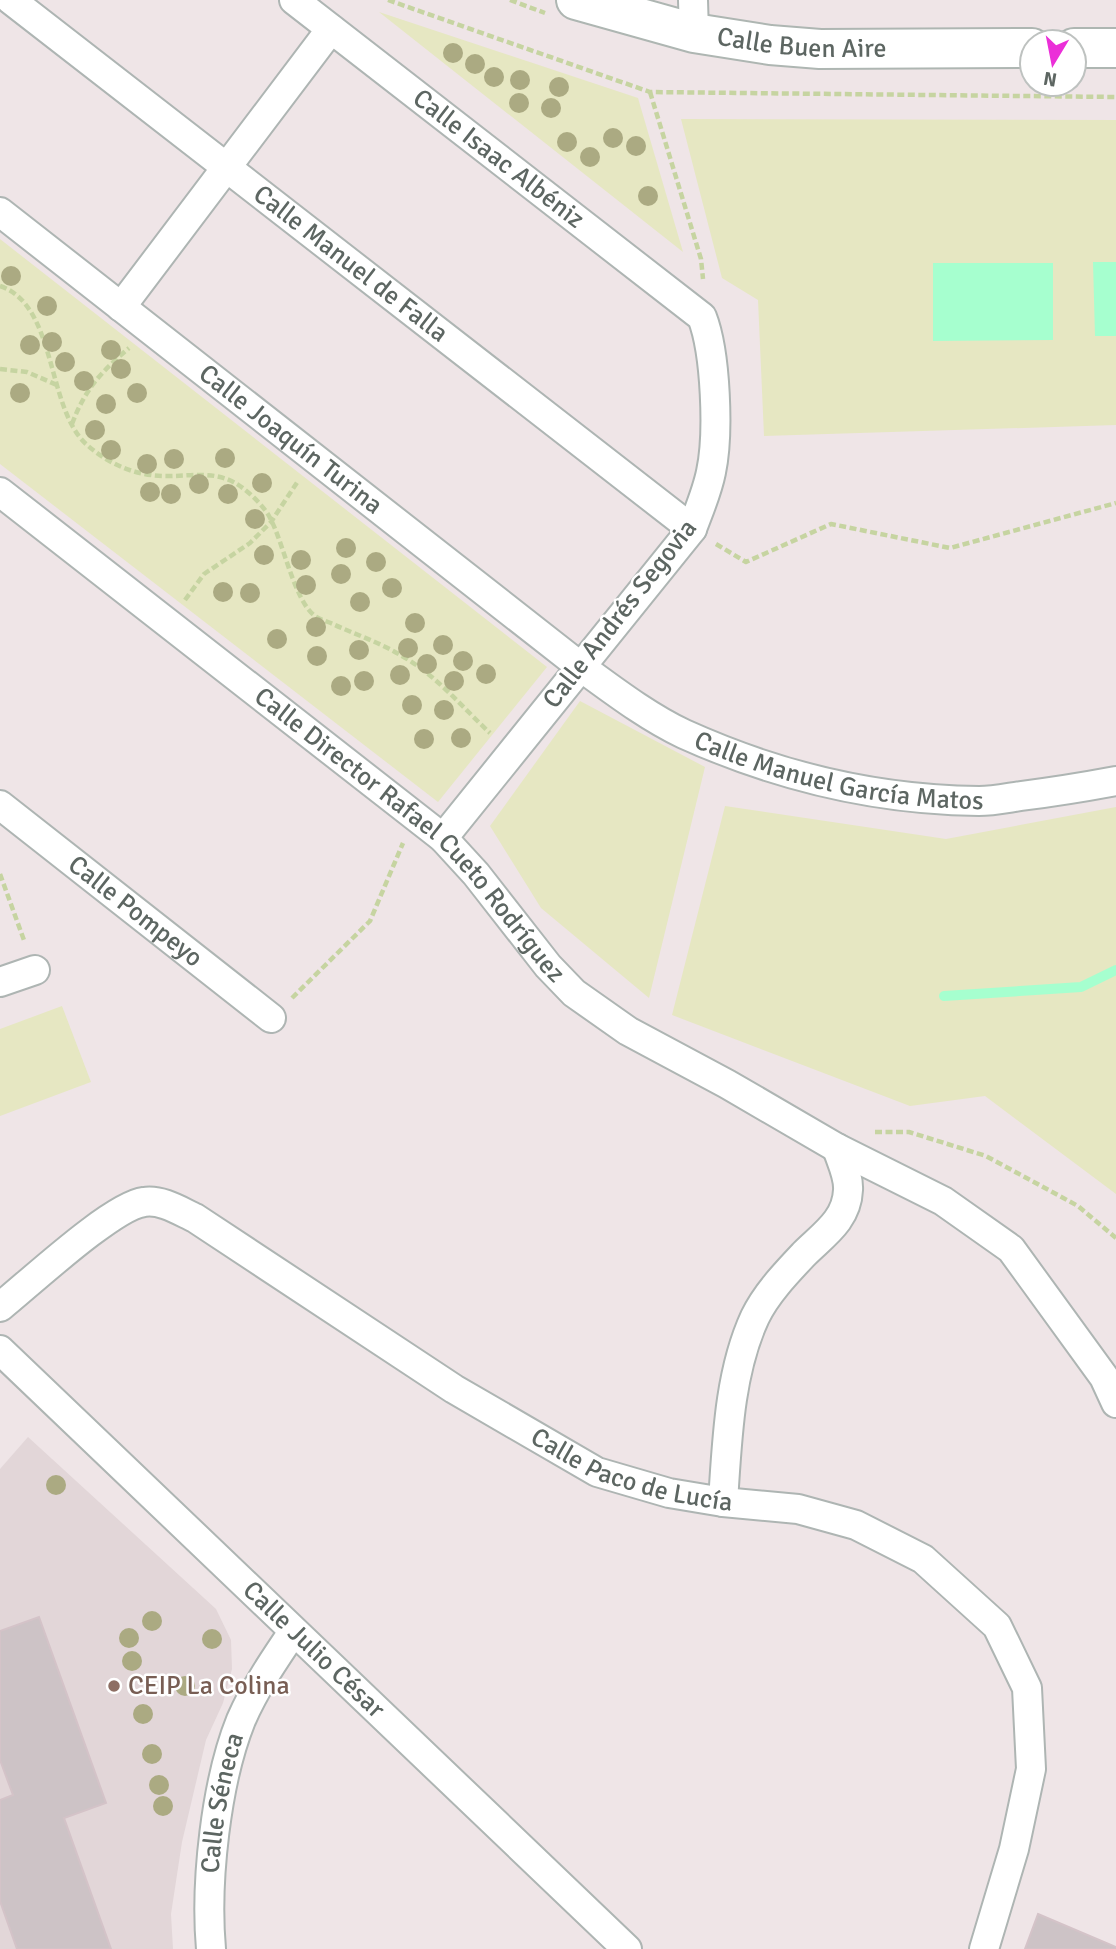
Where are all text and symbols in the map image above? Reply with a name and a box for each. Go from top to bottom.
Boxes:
street label: Calle Buen Aire [715,21,886,65]
north arrow [1018,28,1088,98]
text: N [1042,66,1059,92]
street label: Calle Isaac Albéniz [406,82,591,235]
street label: Calle Manuel de Falla [247,178,454,349]
street label: Calle Joaquín Turina [192,358,389,521]
street label: Calle Andrés Segovia [536,513,704,715]
street label: Calle Director Rafael Cueto Rodríguez [248,681,572,990]
street label: Calle Manuel García Matos [690,724,984,817]
street label: Calle Pompeyo [62,849,209,974]
street label: Calle Paco de Lucía [525,1421,734,1519]
street label: Calle Julio César [236,1574,392,1725]
place label: CEIP La Colina [128,1670,290,1702]
marker: CEIP La Colina [106,1678,122,1694]
street label: Calle Séneca [195,1729,251,1874]

